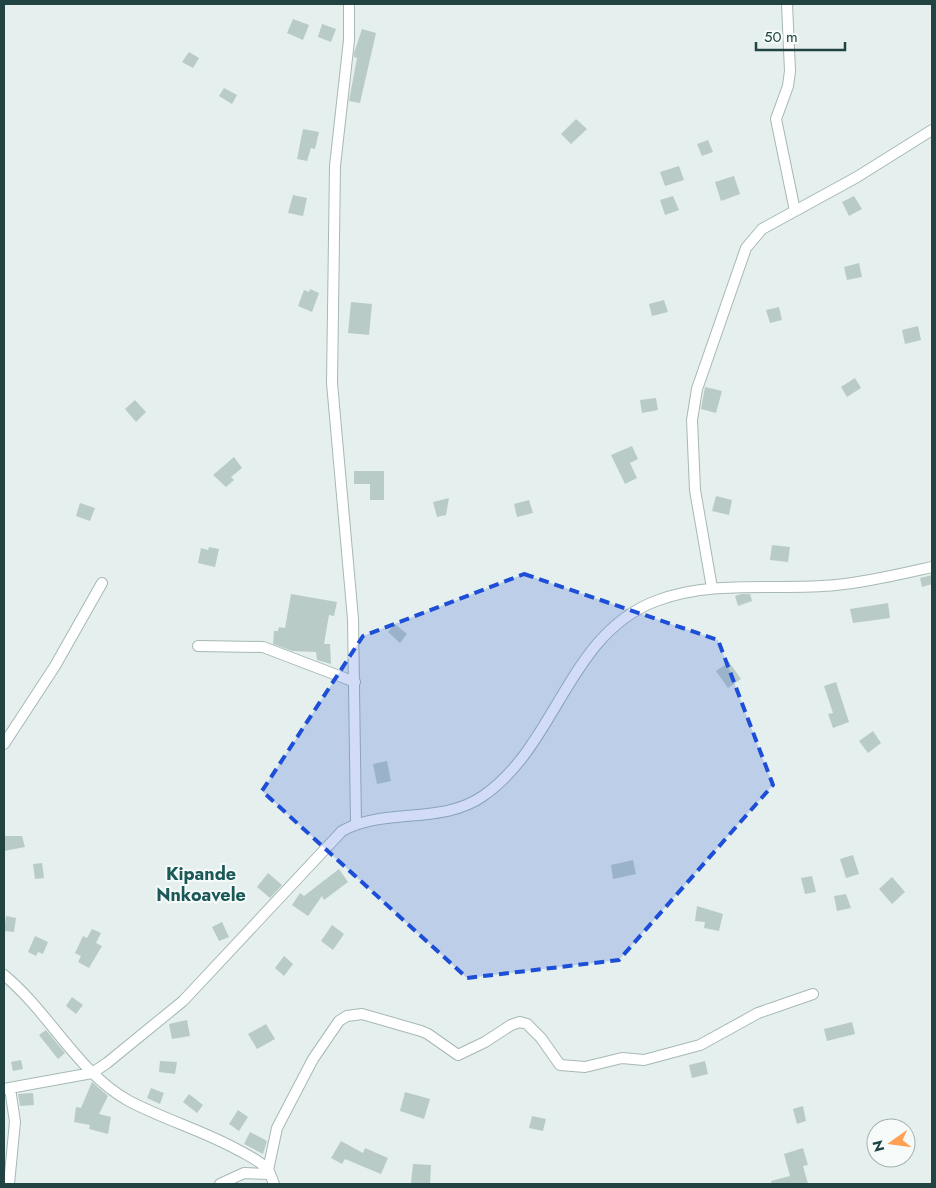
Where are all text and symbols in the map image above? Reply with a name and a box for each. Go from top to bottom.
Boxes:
scale bar [756,20,845,52]
text: 50 m [764,26,798,48]
district label: Kipande Nnkoavele [156,861,246,908]
north arrow [866,1118,916,1168]
text: N [867,1138,889,1154]

